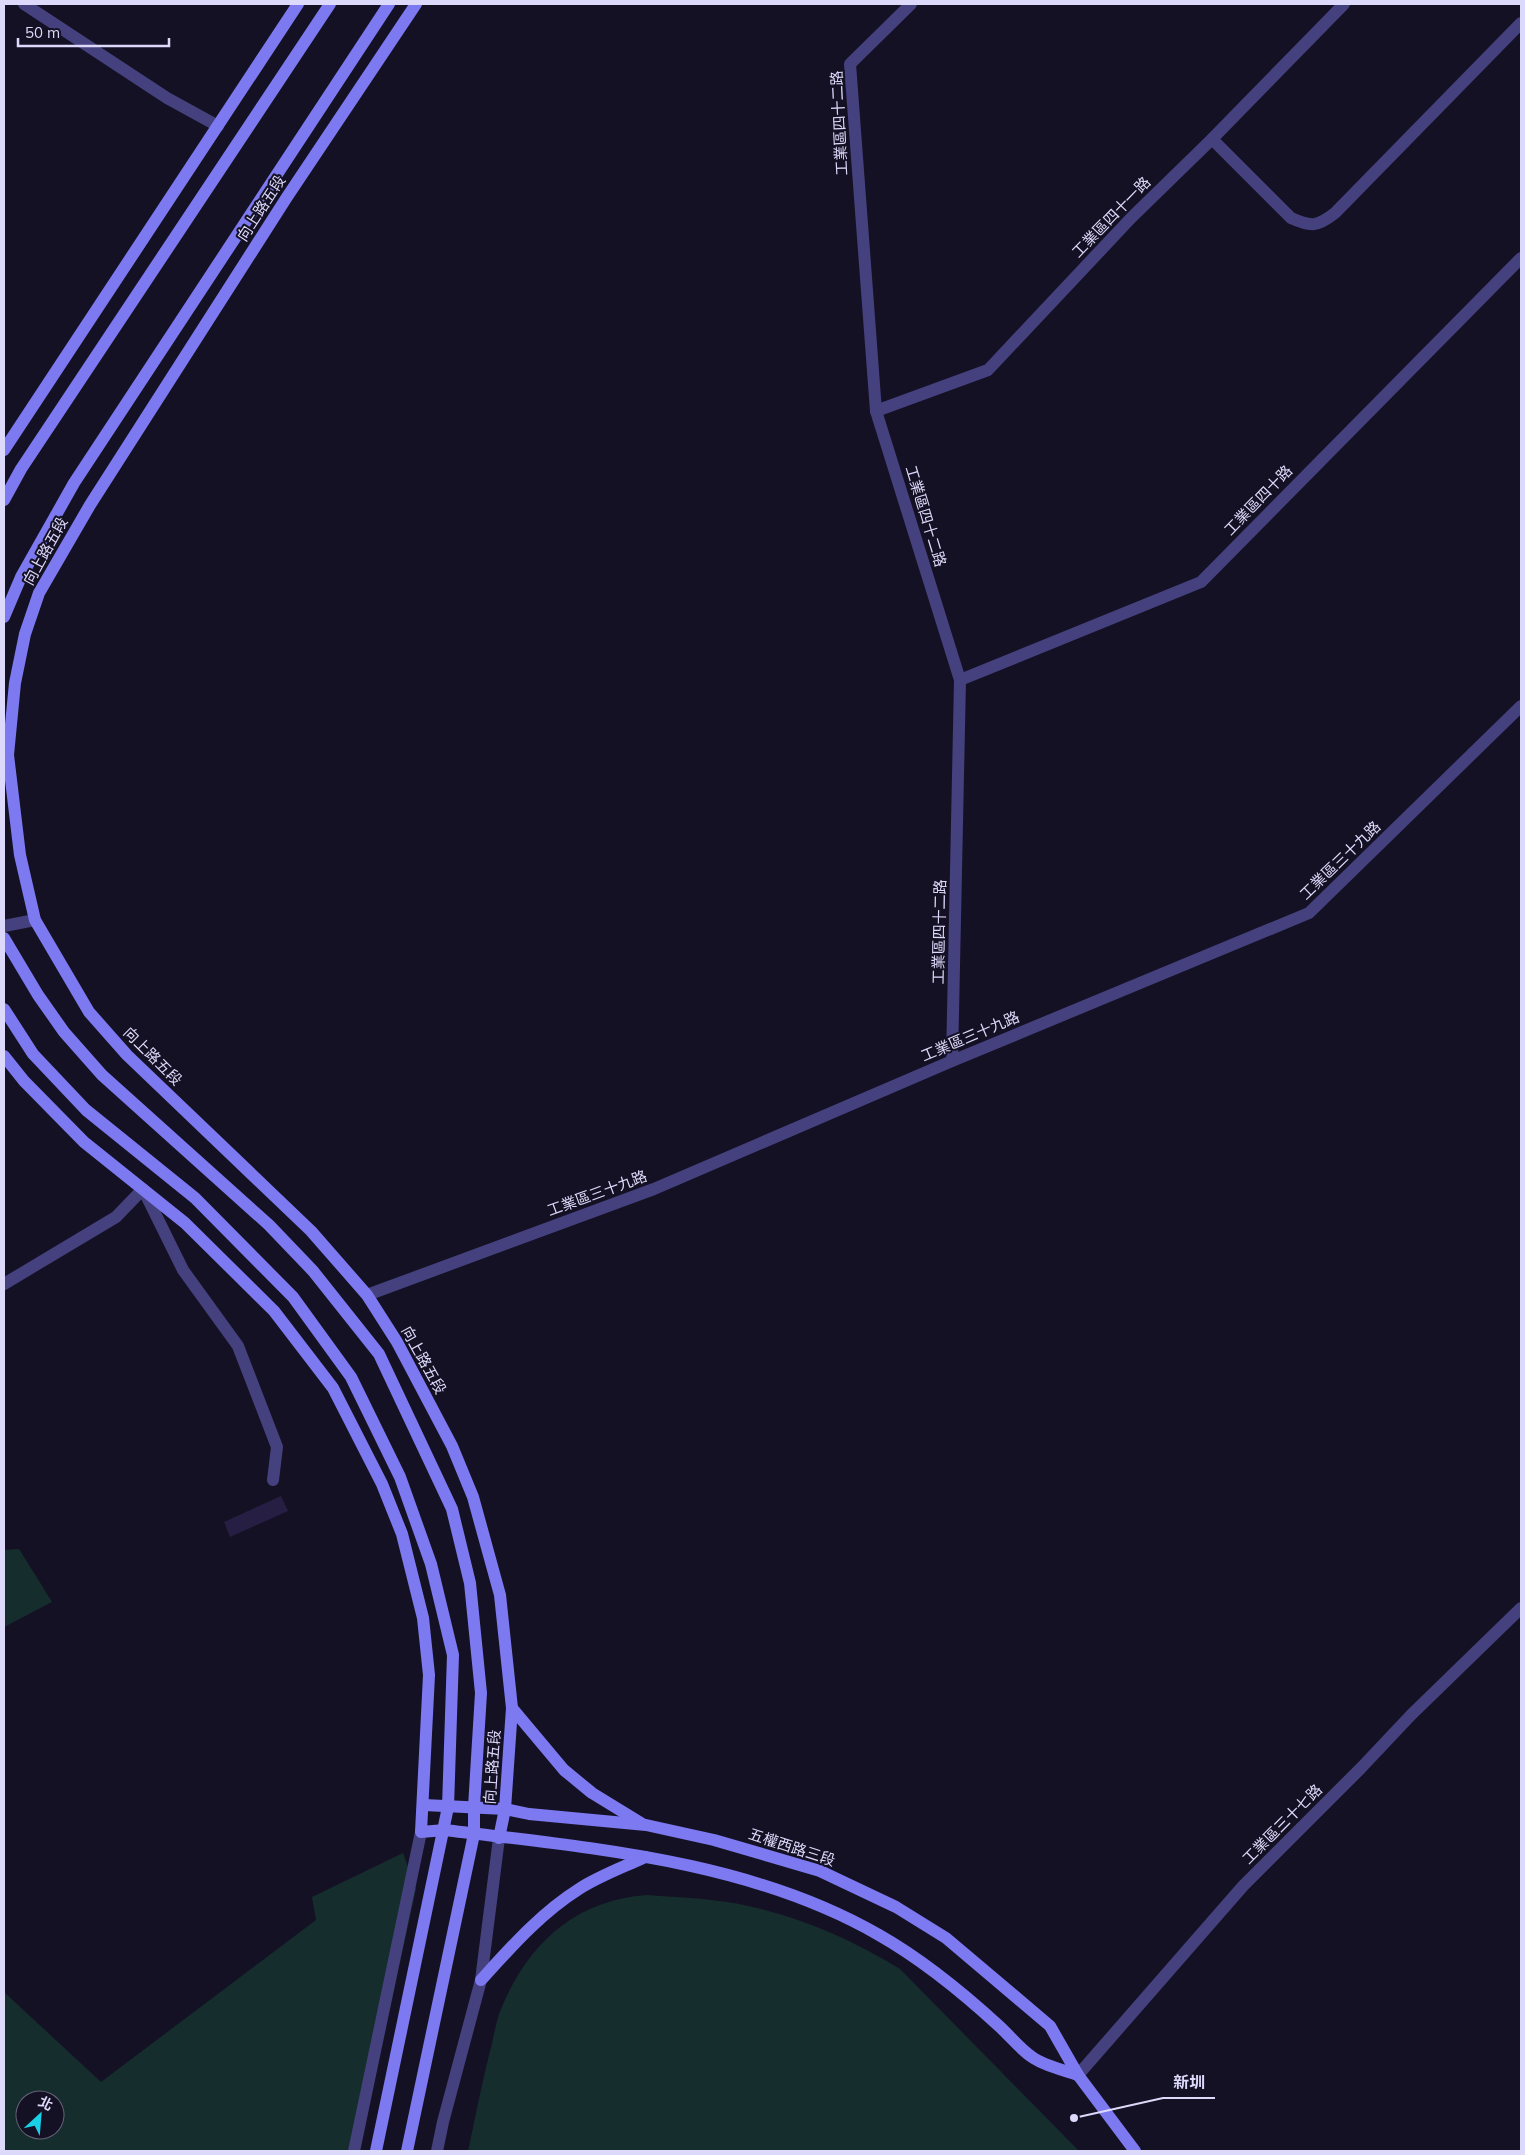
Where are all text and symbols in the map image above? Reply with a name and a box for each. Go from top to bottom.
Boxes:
scale bar [18,15,169,47]
text: 50 m [25,23,60,42]
street label: 工業區四十二路 [827,70,851,176]
street label: 向上路五段 [233,171,289,245]
street label: 工業區四十一路 [1068,173,1154,261]
street label: 工業區四十路 [1220,461,1296,539]
street label: 工業區四十二路 [902,463,950,569]
street label: 向上路五段 [19,514,71,588]
street label: 工業區三十九路 [1296,817,1384,903]
street label: 工業區四十二路 [929,879,949,985]
street label: 工業區三十九路 [918,1007,1022,1065]
street label: 向上路五段 [120,1023,186,1089]
street label: 工業區三十九路 [544,1166,650,1220]
street label: 向上路五段 [398,1323,450,1397]
street label: 向上路五段 [480,1729,504,1805]
street label: 工業區三十七路 [1238,1780,1326,1868]
street label: 五權西路三段 [746,1824,838,1870]
callout: 新圳 [1163,2067,1215,2098]
text: 新圳 [1173,2072,1205,2092]
north arrow [15,2090,65,2140]
text: 北 [35,2092,56,2114]

